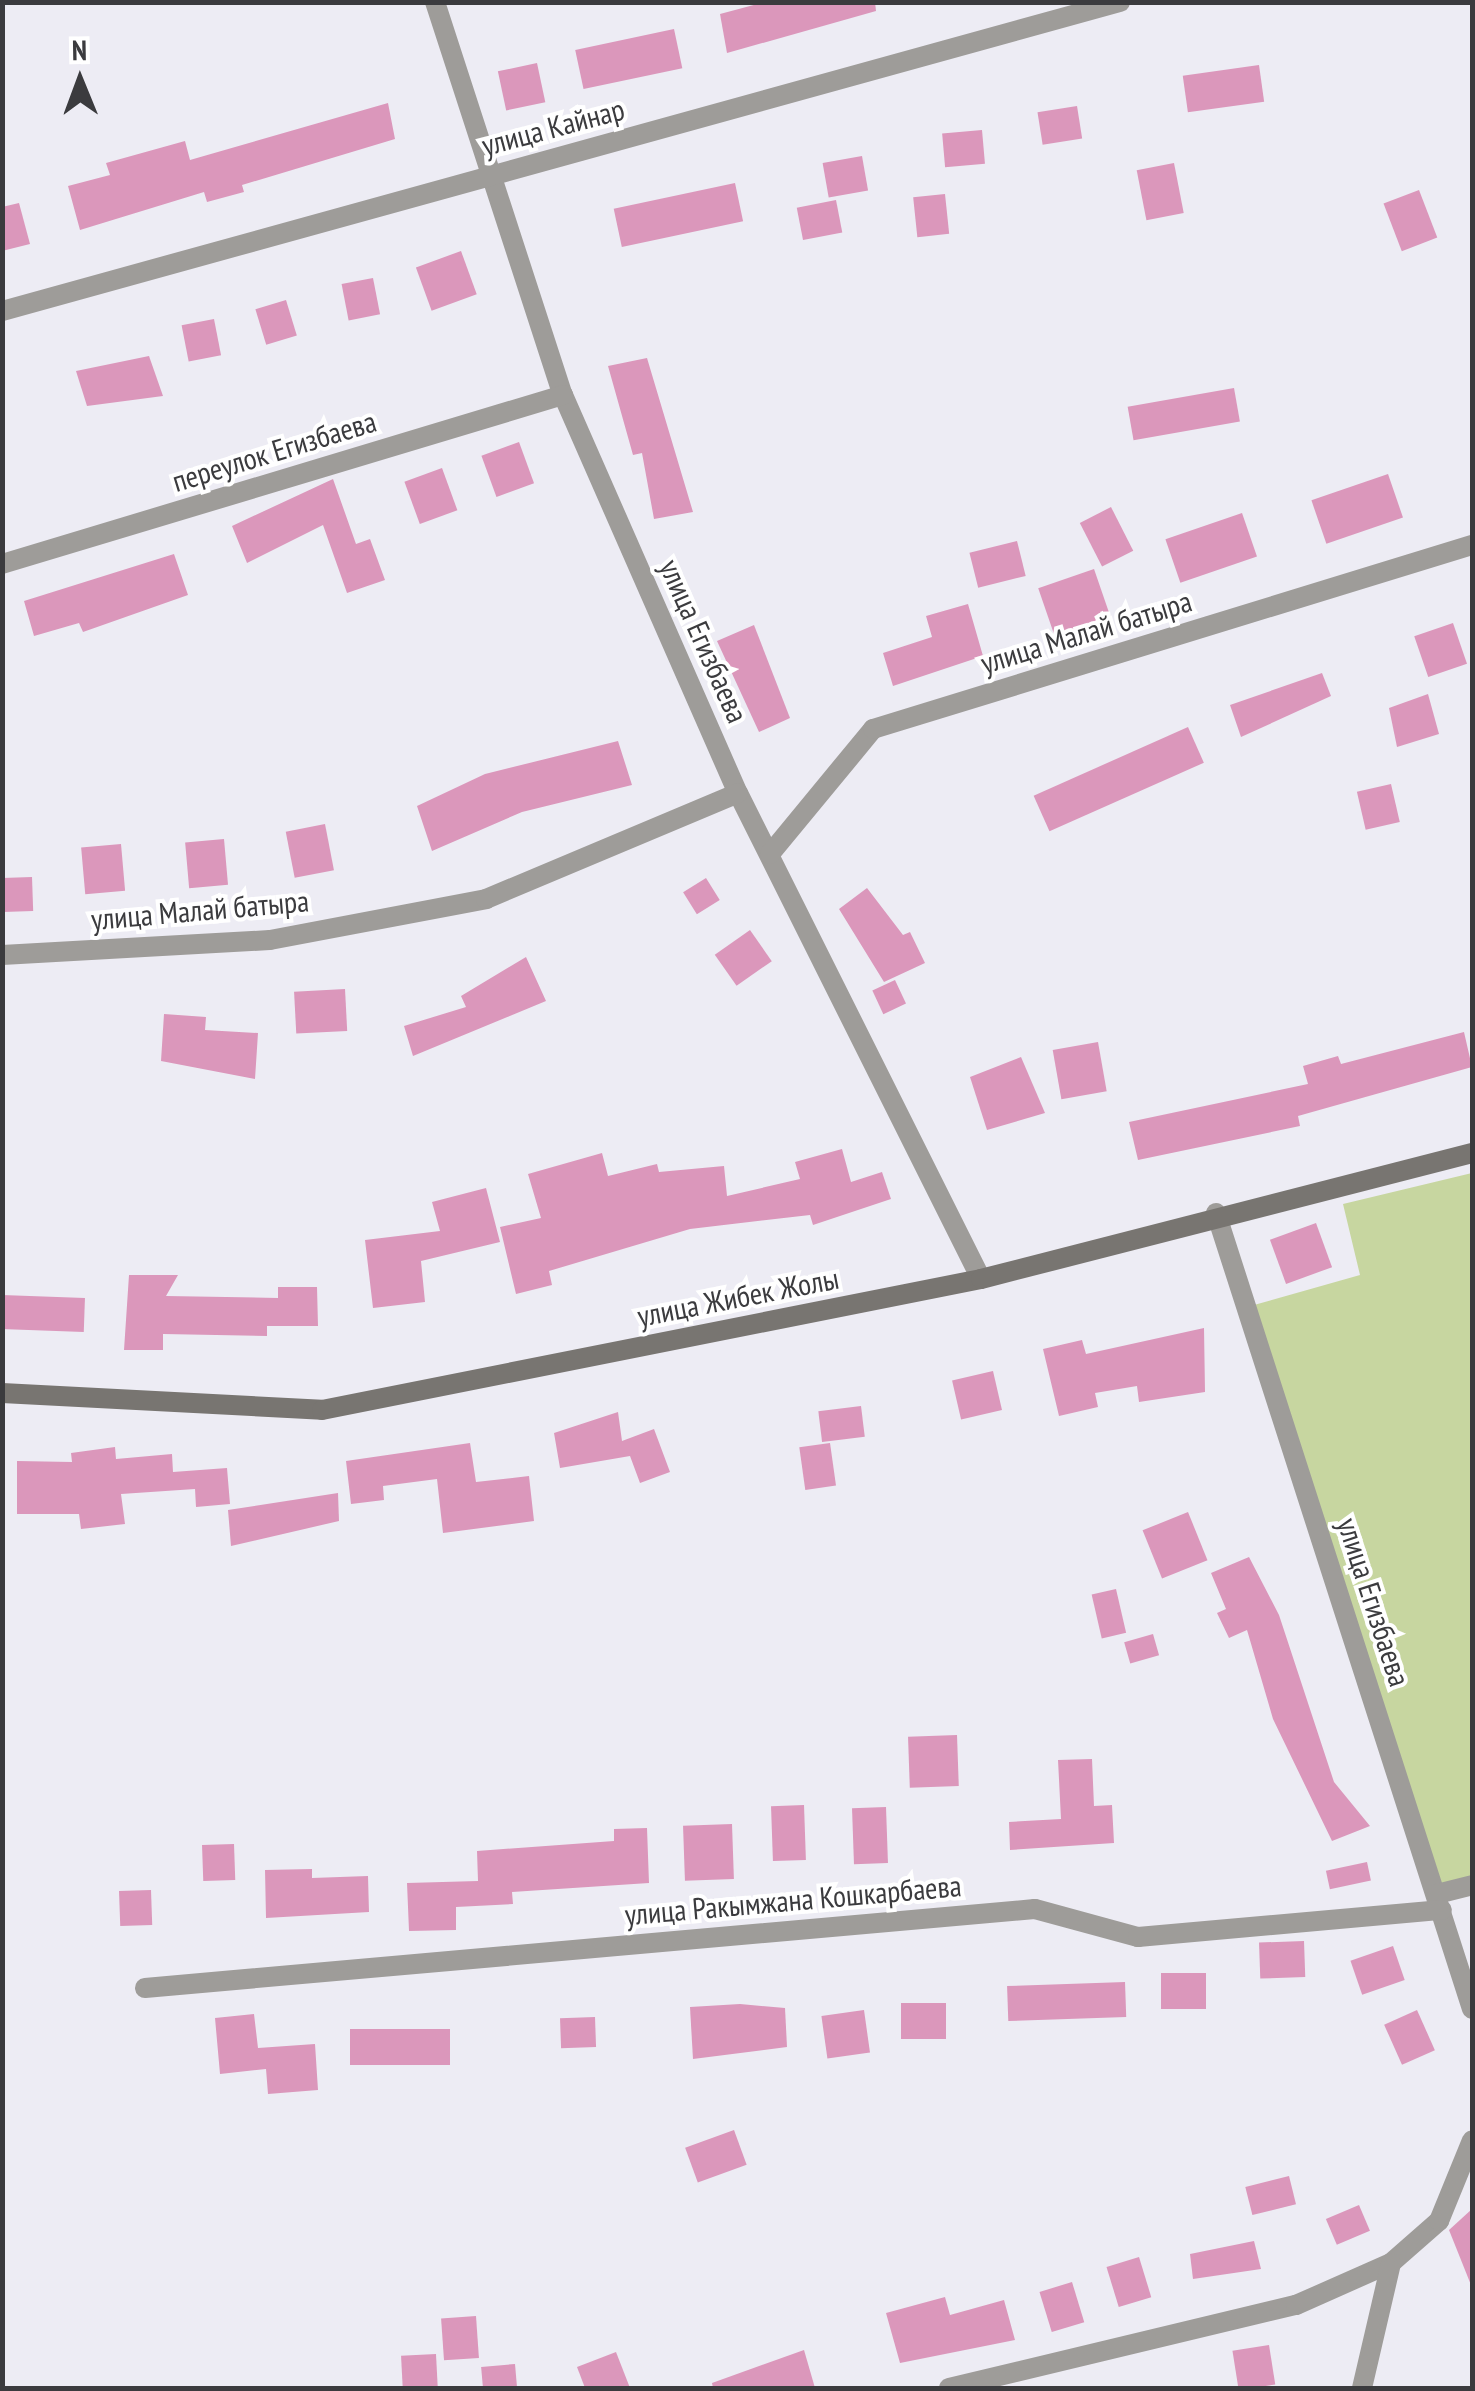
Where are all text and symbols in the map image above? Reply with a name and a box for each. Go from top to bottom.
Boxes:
north arrow [30,30,130,130]
text: N [72,31,87,68]
street label: улица Кайнар [478,91,628,163]
street label: переулок Егизбаева [168,403,380,499]
street label: улица Егизбаева [652,554,756,728]
street label: улица Малай батыра [976,583,1196,681]
street label: улица Малай батыра [90,883,310,937]
street label: улица Жибек Жолы [634,1260,842,1334]
street label: улица Егизбаева [1330,1513,1418,1691]
street label: улица Ракымжана Кошкарбаева [623,1867,963,1933]

